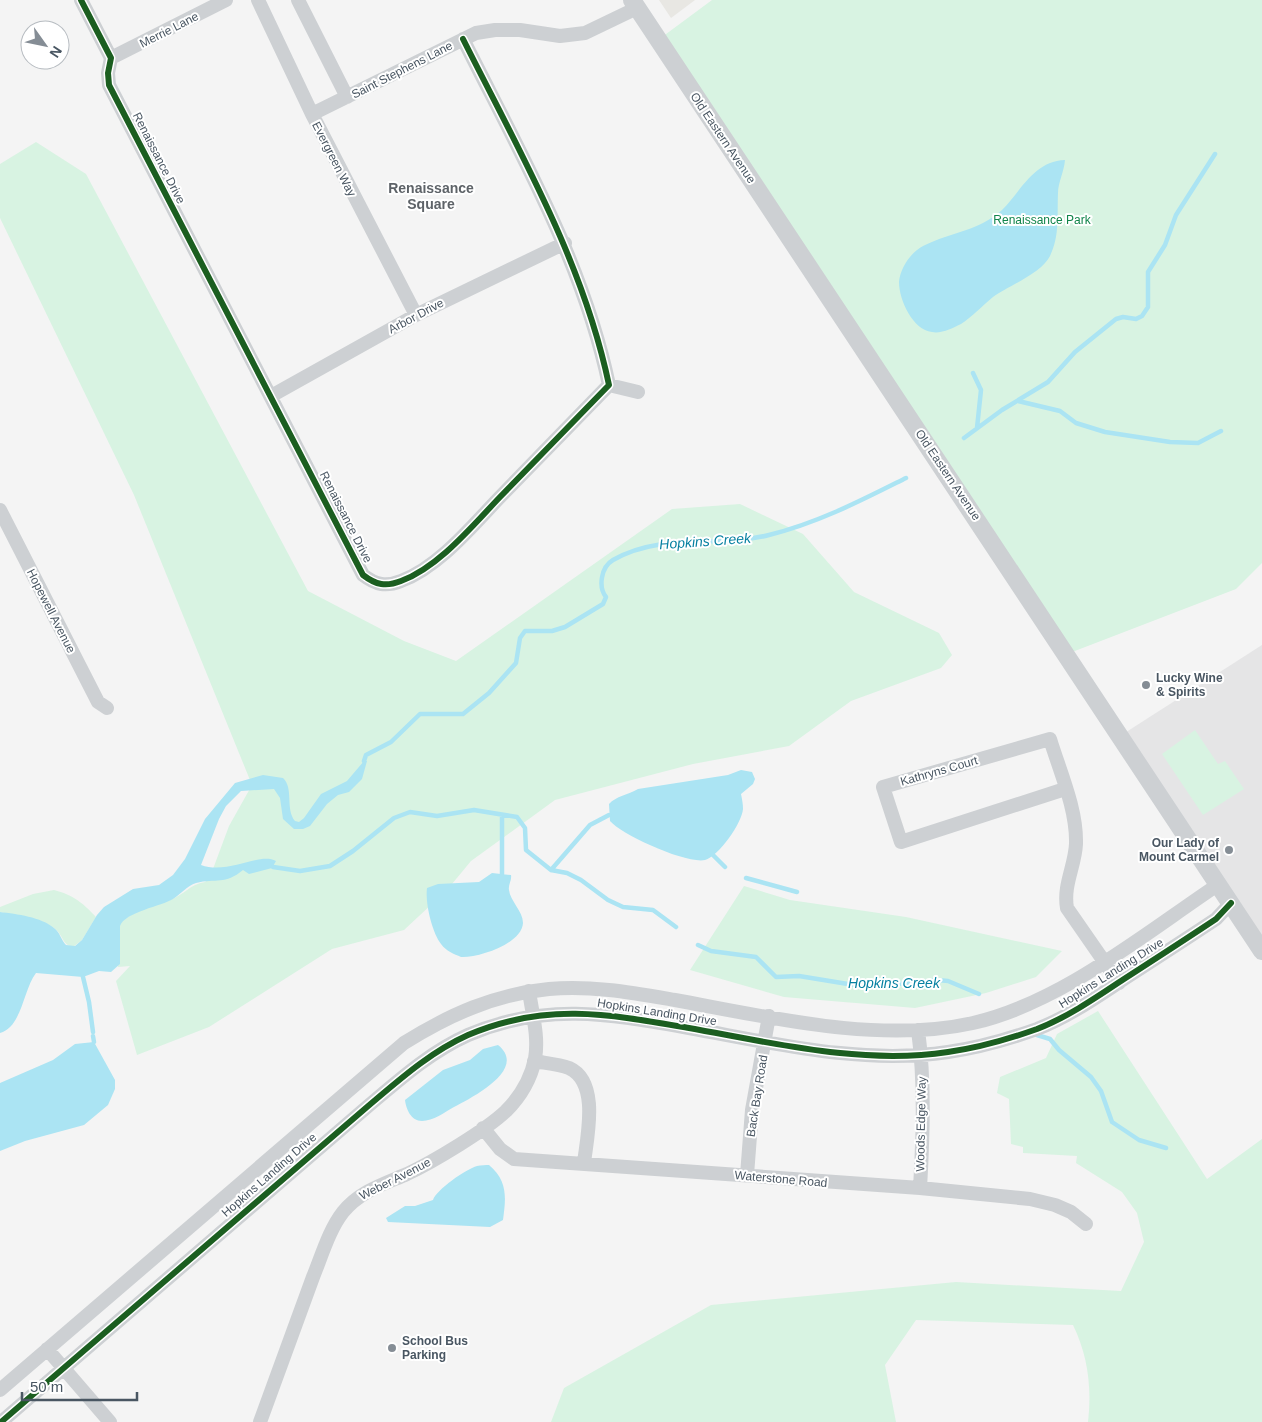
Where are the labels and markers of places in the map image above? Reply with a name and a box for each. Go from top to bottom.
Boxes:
place label: Lucky Wine & Spirits [1156,671,1223,699]
marker: Lucky Wine & Spirits [1140,679,1152,691]
place label: Our Lady of Mount Carmel [1139,836,1220,864]
marker: Our Lady of Mount Carmel [1223,844,1235,856]
place label: School Bus Parking [402,1334,468,1362]
marker: School Bus Parking [386,1342,398,1354]

